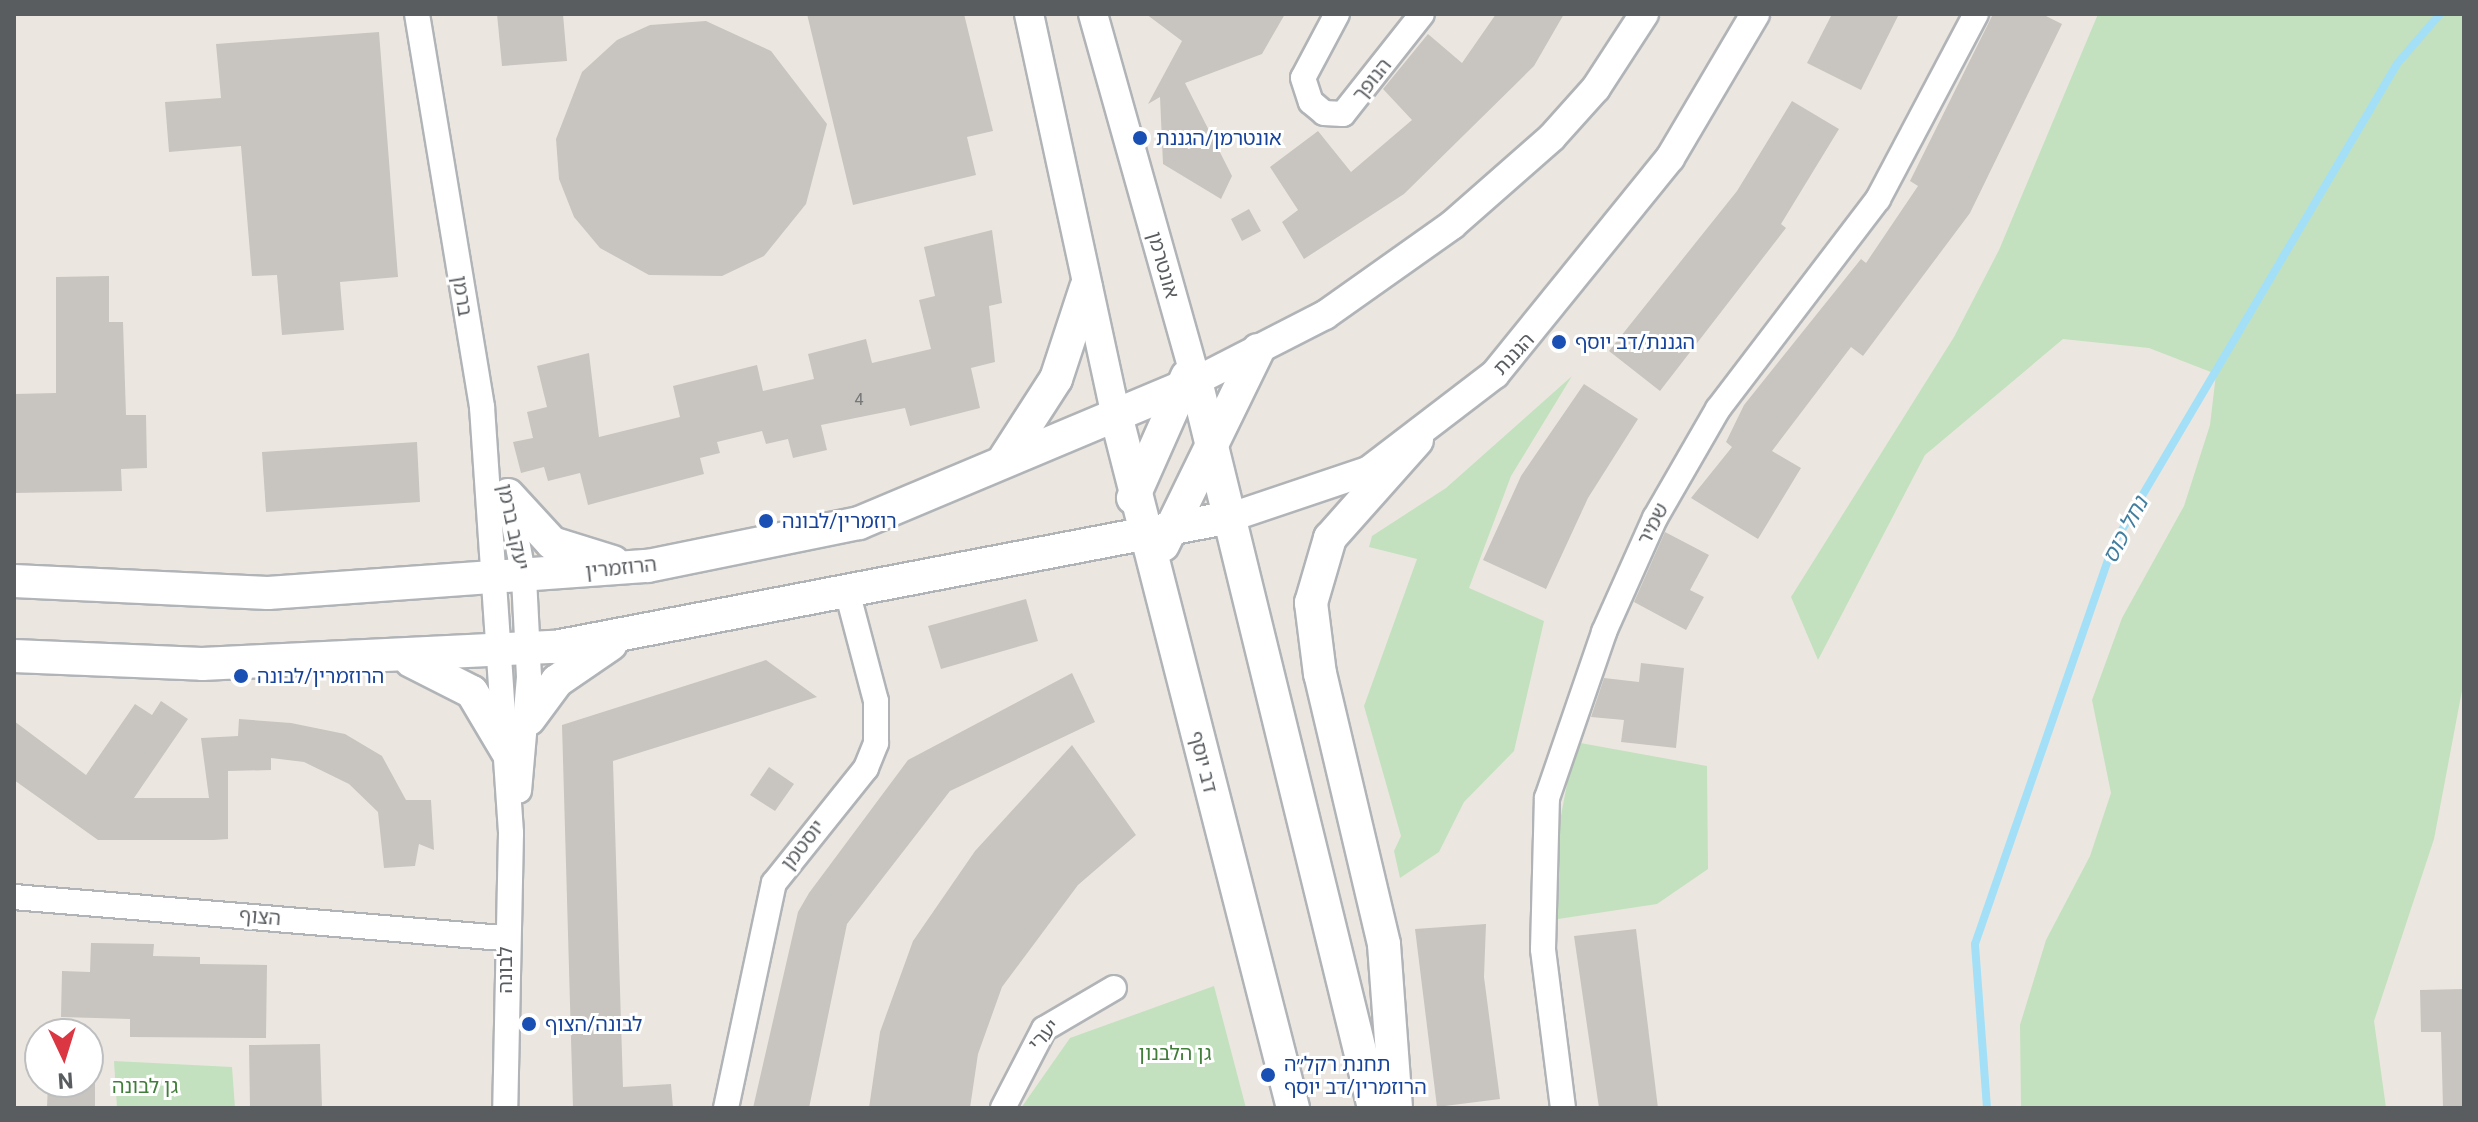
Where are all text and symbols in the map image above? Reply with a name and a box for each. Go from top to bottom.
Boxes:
street label: הנופך [1347,54,1397,106]
place label: אונטרמן/הגננת [1156,126,1282,150]
marker: אונטרמן/הגננת [1131,129,1149,147]
street label: אונטרמן [1142,229,1184,301]
street label: ברמן [447,274,477,318]
street label: הגננת [1489,328,1539,380]
place label: הגננת/דב יוסף [1575,330,1695,354]
marker: הגננת/דב יוסף [1550,333,1568,351]
house number: 4 [855,390,863,410]
street label: יעקב ברמן [492,482,534,572]
water label: נחל כוס [2097,492,2153,568]
street label: שמיר [1632,499,1674,549]
place label: רוזמרין/לבונה [782,509,897,533]
marker: רוזמרין/לבונה [757,512,775,530]
street label: הרוזמרין [584,552,658,584]
place label: הרוזמרין/לבונה [257,664,384,688]
marker: הרוזמרין/לבונה [232,667,250,685]
street label: דב יוסף [1184,729,1222,795]
street label: יוסטמן [776,815,830,875]
street label: הצוף [238,903,282,931]
street label: לבונה [493,946,517,994]
place label: לבונה/הצוף [545,1012,643,1036]
street label: יערי [1024,1014,1064,1056]
marker: לבונה/הצוף [520,1015,538,1033]
north arrow [24,1018,104,1098]
park label: גן הלבנון [1139,1041,1211,1065]
place label: תחנת רקל״ה הרוזמרין/דב יוסף [1284,1052,1427,1099]
marker: תחנת רקל״ה הרוזמרין/דב יוסף [1259,1066,1277,1084]
text: N [57,1067,74,1093]
park label: גן לבונה [112,1074,178,1098]

